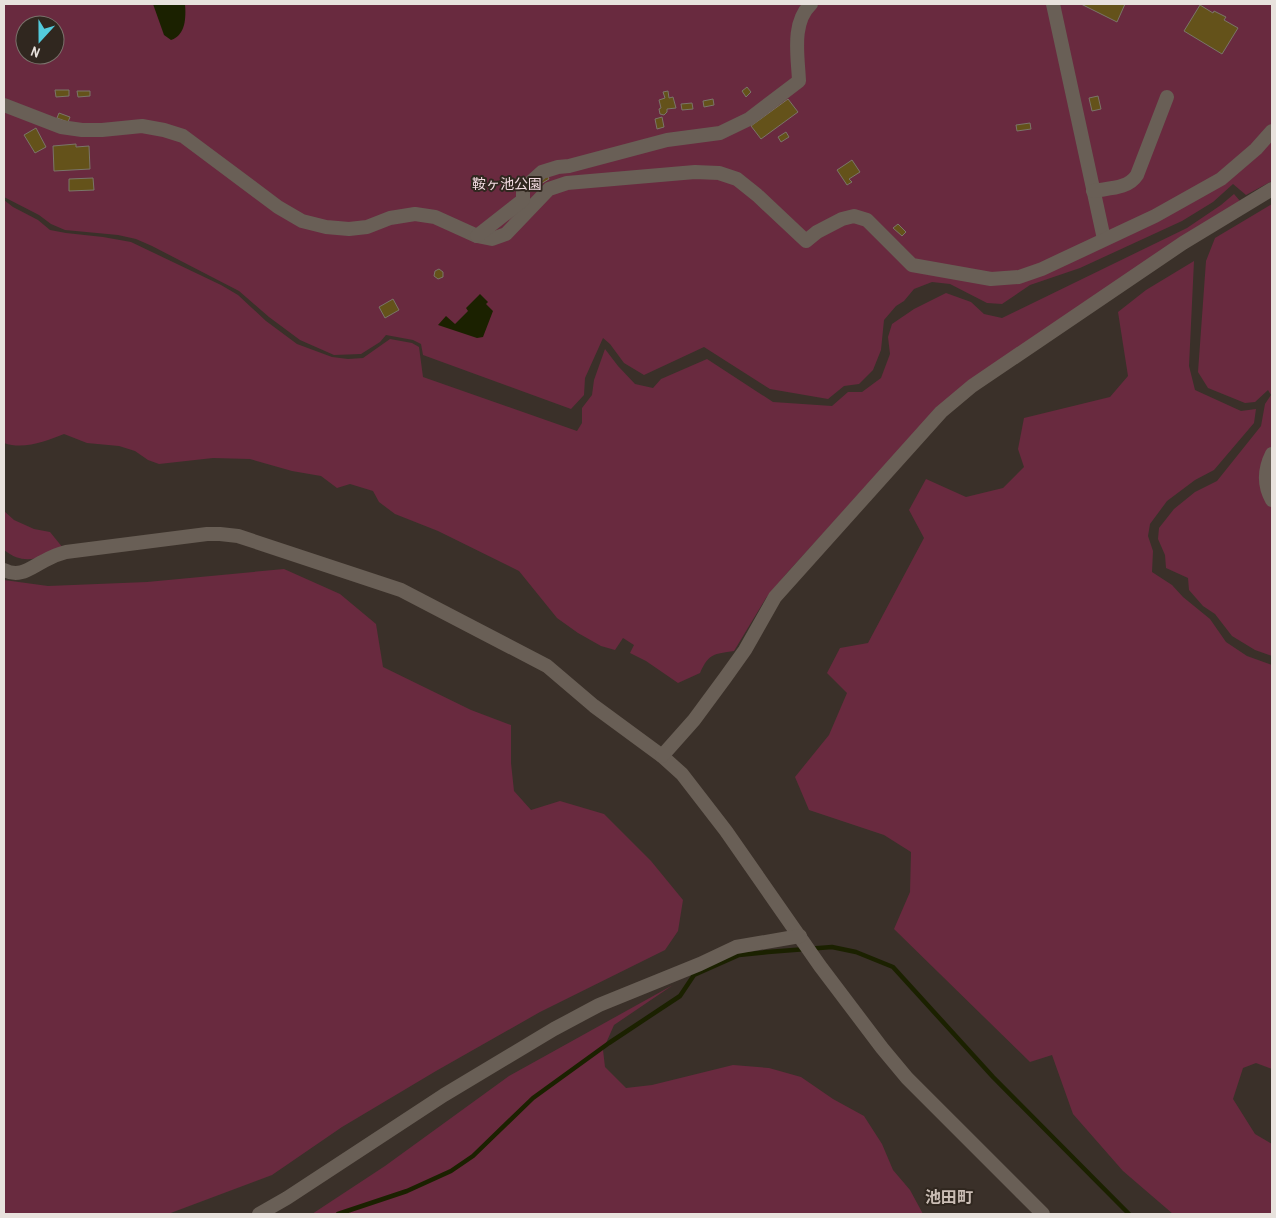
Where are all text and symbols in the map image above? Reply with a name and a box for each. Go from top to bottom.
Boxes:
north arrow [15,15,65,65]
text: N [28,42,42,62]
park label: 鞍ヶ池公園 [472,175,542,193]
district label: 池田町 [925,1186,973,1208]

